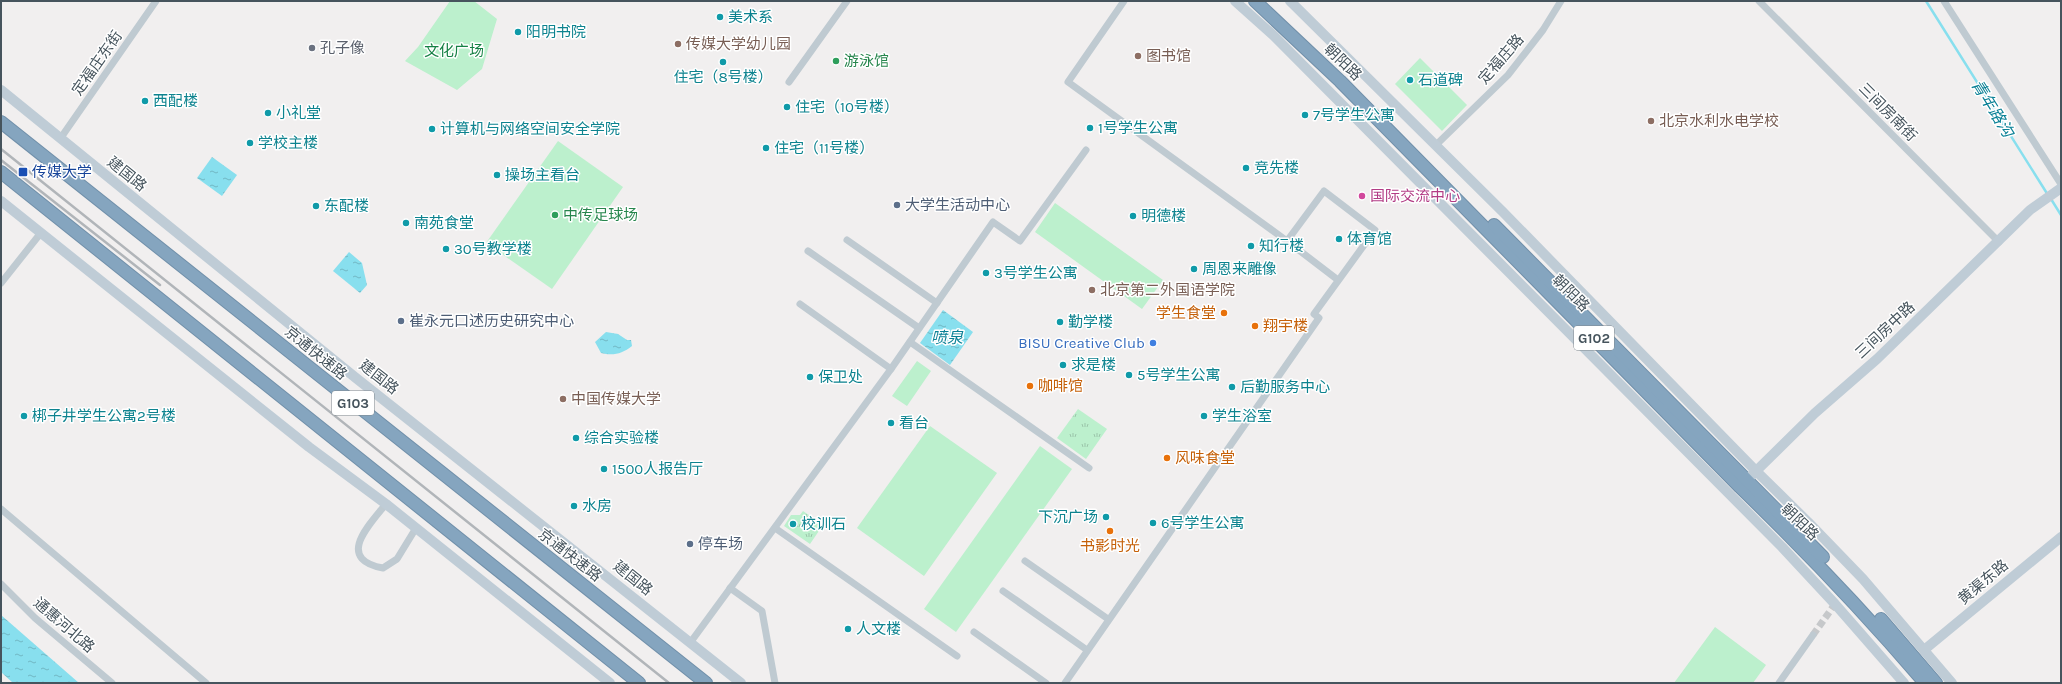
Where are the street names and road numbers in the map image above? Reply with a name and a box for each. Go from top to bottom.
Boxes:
street label: 定福庄东街 [68,27,126,99]
street label: 定福庄路 [1475,30,1527,88]
street label: 朝阳路 [1321,40,1365,84]
street label: 三间房南街 [1855,79,1921,145]
street label: 建国路 [104,153,150,195]
street label: 朝阳路 [1549,271,1593,315]
street label: 三间房中路 [1851,298,1919,362]
street label: 京通快速路 [281,322,351,384]
road number: G102 [1574,326,1614,350]
street label: 建国路 [356,356,402,398]
road number: G103 [332,391,374,415]
street label: 朝阳路 [1778,500,1822,544]
street label: 京通快速路 [535,525,605,585]
street label: 黄渠东路 [1954,556,2012,608]
street label: 建国路 [610,557,656,599]
street label: 通惠河北路 [30,594,98,656]

